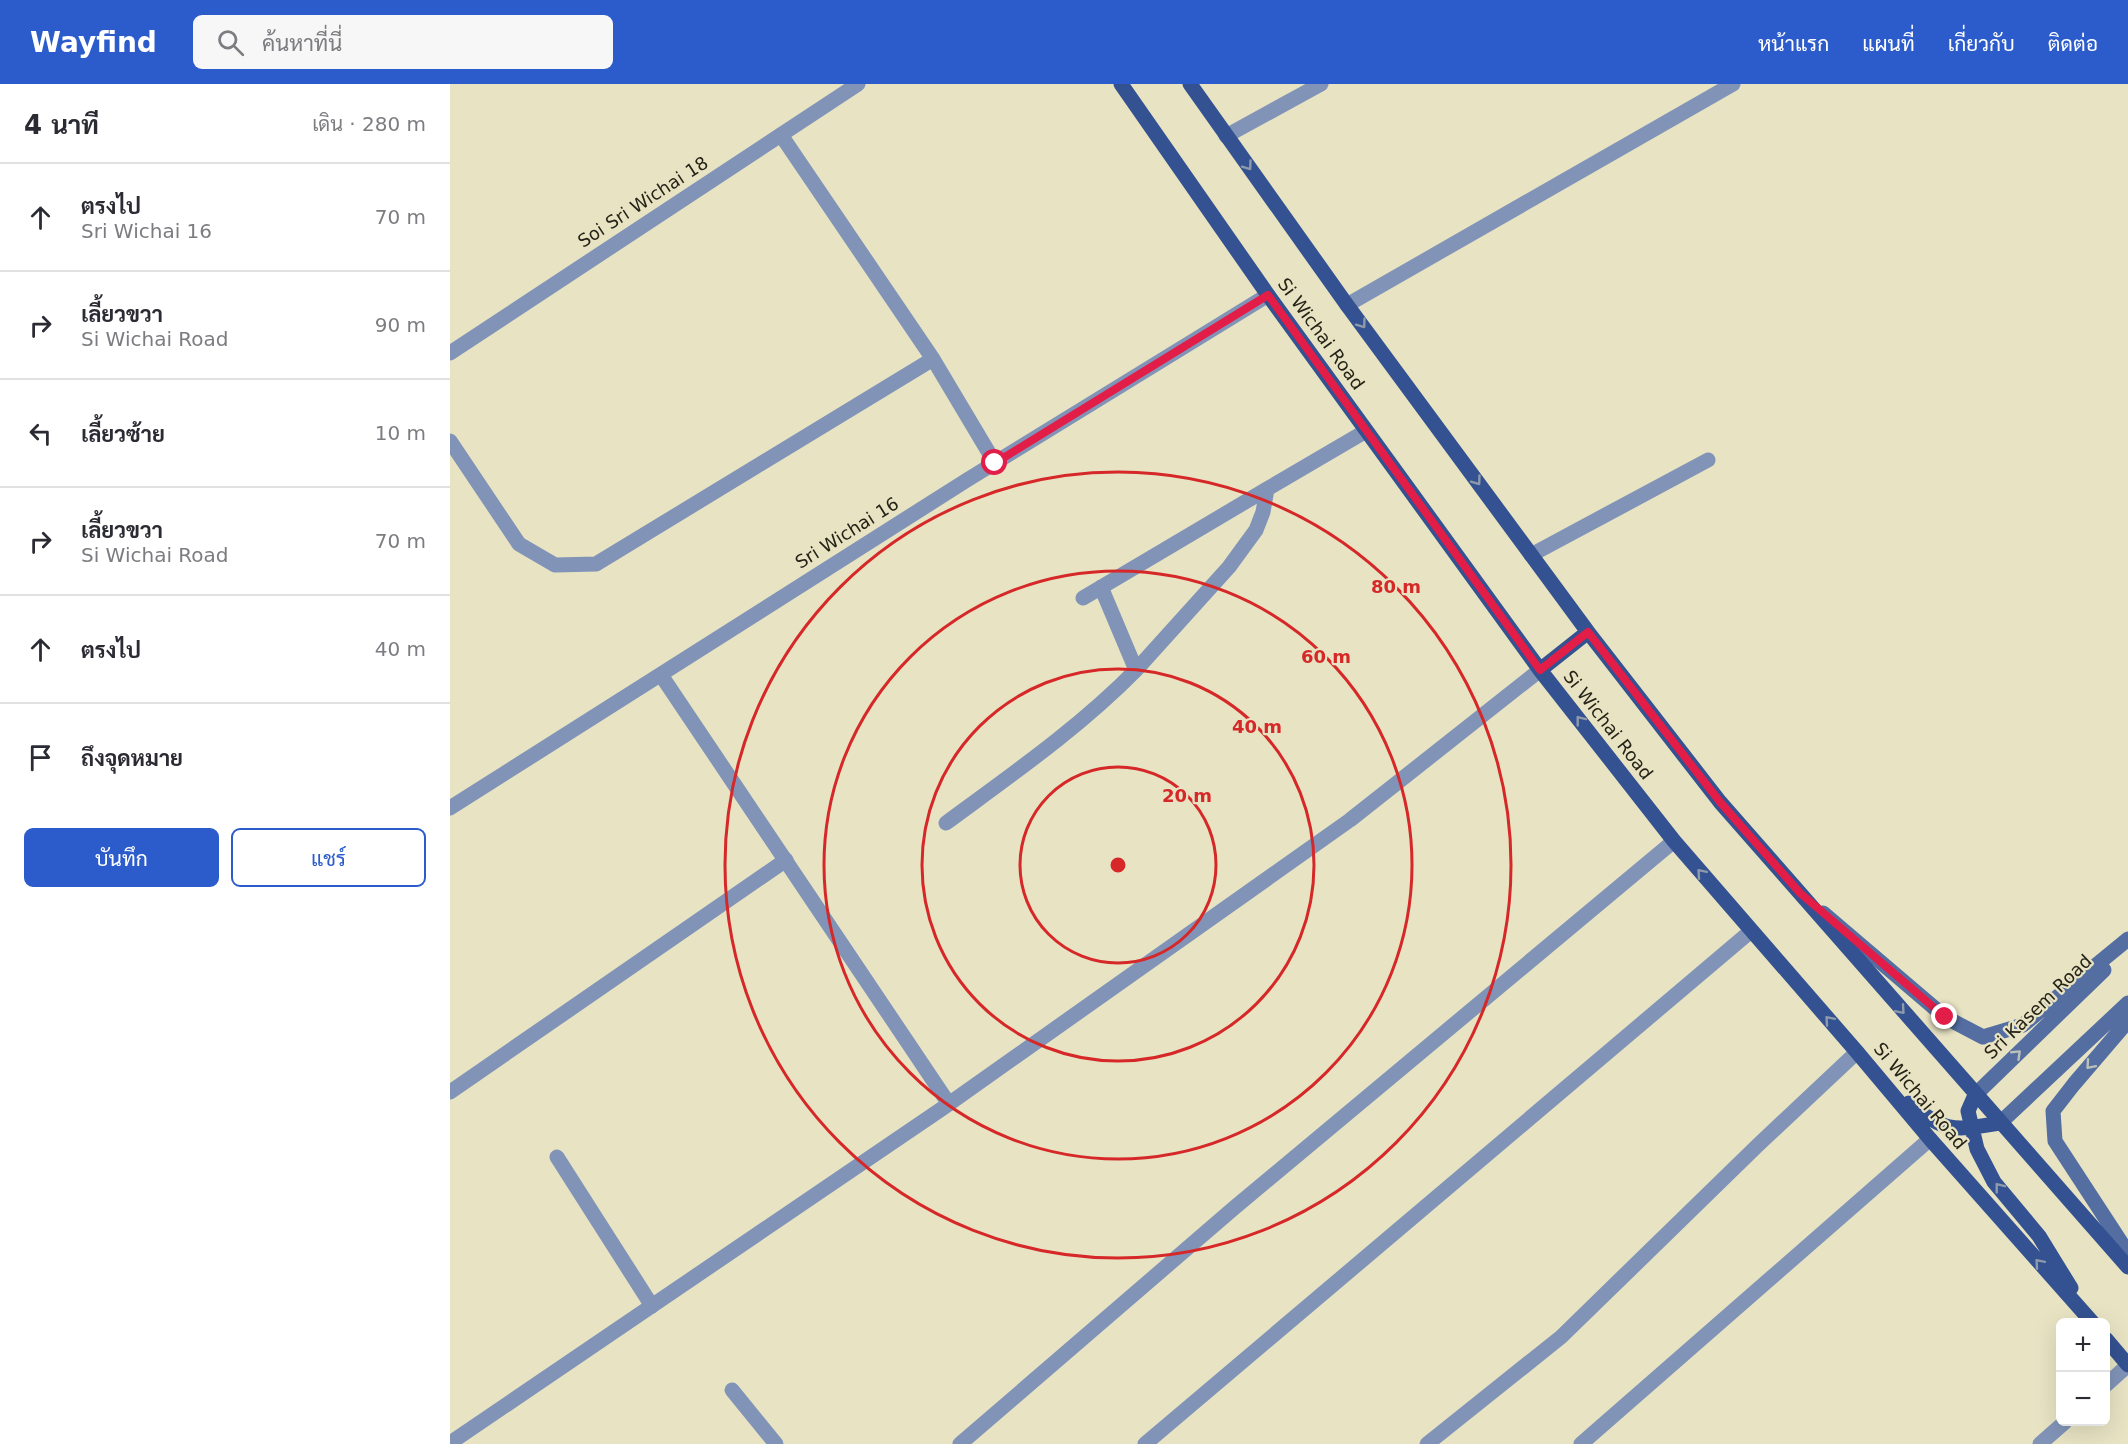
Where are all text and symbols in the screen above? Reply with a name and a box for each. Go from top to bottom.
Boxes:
search box [193,15,613,69]
text: Wayfind [30,26,157,59]
icon: search [214,26,247,59]
text: ค้นหาที่นี่ [262,31,342,56]
text: หน้าแรก [1758,32,1829,56]
text: แผนที่ [1862,32,1915,56]
text: เกี่ยวกับ [1948,32,2015,56]
text: ติดต่อ [2048,32,2098,56]
text: 4 นาที [24,110,99,140]
text: เดิน · 280 m [312,112,426,136]
street label: Soi Sri Wichai 18 [574,152,712,252]
one-way arrow [1241,160,1252,171]
text: ตรงไป [81,194,141,219]
icon: ahead [24,201,57,234]
text: 70 m [375,205,426,229]
text: Sri Wichai 16 [81,219,212,243]
street label: Si Wichai Road [1274,274,1369,394]
text: เลี้ยวขวา [81,302,163,327]
icon: right [24,309,57,342]
text: 90 m [375,313,426,337]
one-way arrow [1355,318,1366,329]
text: Si Wichai Road [81,327,229,351]
icon: left [24,417,57,450]
text: 10 m [375,421,426,445]
text: เลี้ยวซ้าย [81,422,165,447]
route start [981,449,1007,475]
one-way arrow [1470,475,1481,486]
street label: Sri Wichai 16 [791,492,902,573]
text: เลี้ยวขวา [81,518,163,543]
icon: right [24,525,57,558]
text: 70 m [375,529,426,553]
text: Si Wichai Road [81,543,229,567]
text: 80 m [1371,576,1421,597]
icon: ahead [24,633,57,666]
text: 40 m [375,637,426,661]
text: ตรงไป [81,638,141,663]
text: 60 m [1301,646,1351,667]
street label: Si Wichai Road [1559,666,1658,783]
text: 40 m [1232,716,1282,737]
one-way arrow [1576,716,1587,727]
icon: arrive [24,741,57,774]
text: ถึงจุดหมาย [81,746,183,771]
text: 20 m [1162,785,1212,806]
button: บันทึก [24,828,219,887]
button: แชร์ [231,828,426,887]
centre of rings [1108,855,1128,875]
one-way arrow [1697,869,1708,880]
street label: Sri Kasem Road [1980,950,2096,1063]
one-way arrow [1894,1003,1905,1014]
route end [1931,1003,1957,1029]
one-way arrow [1825,1016,1836,1027]
street label: Si Wichai Road [1870,1038,1971,1153]
one-way arrow [2010,1051,2021,1062]
one-way arrow [2086,1058,2097,1069]
one-way arrow [1995,1183,2006,1194]
one-way arrow [2035,1259,2046,1270]
map controls [2056,1318,2110,1426]
button: + [2056,1318,2110,1372]
button: − [2056,1372,2110,1426]

